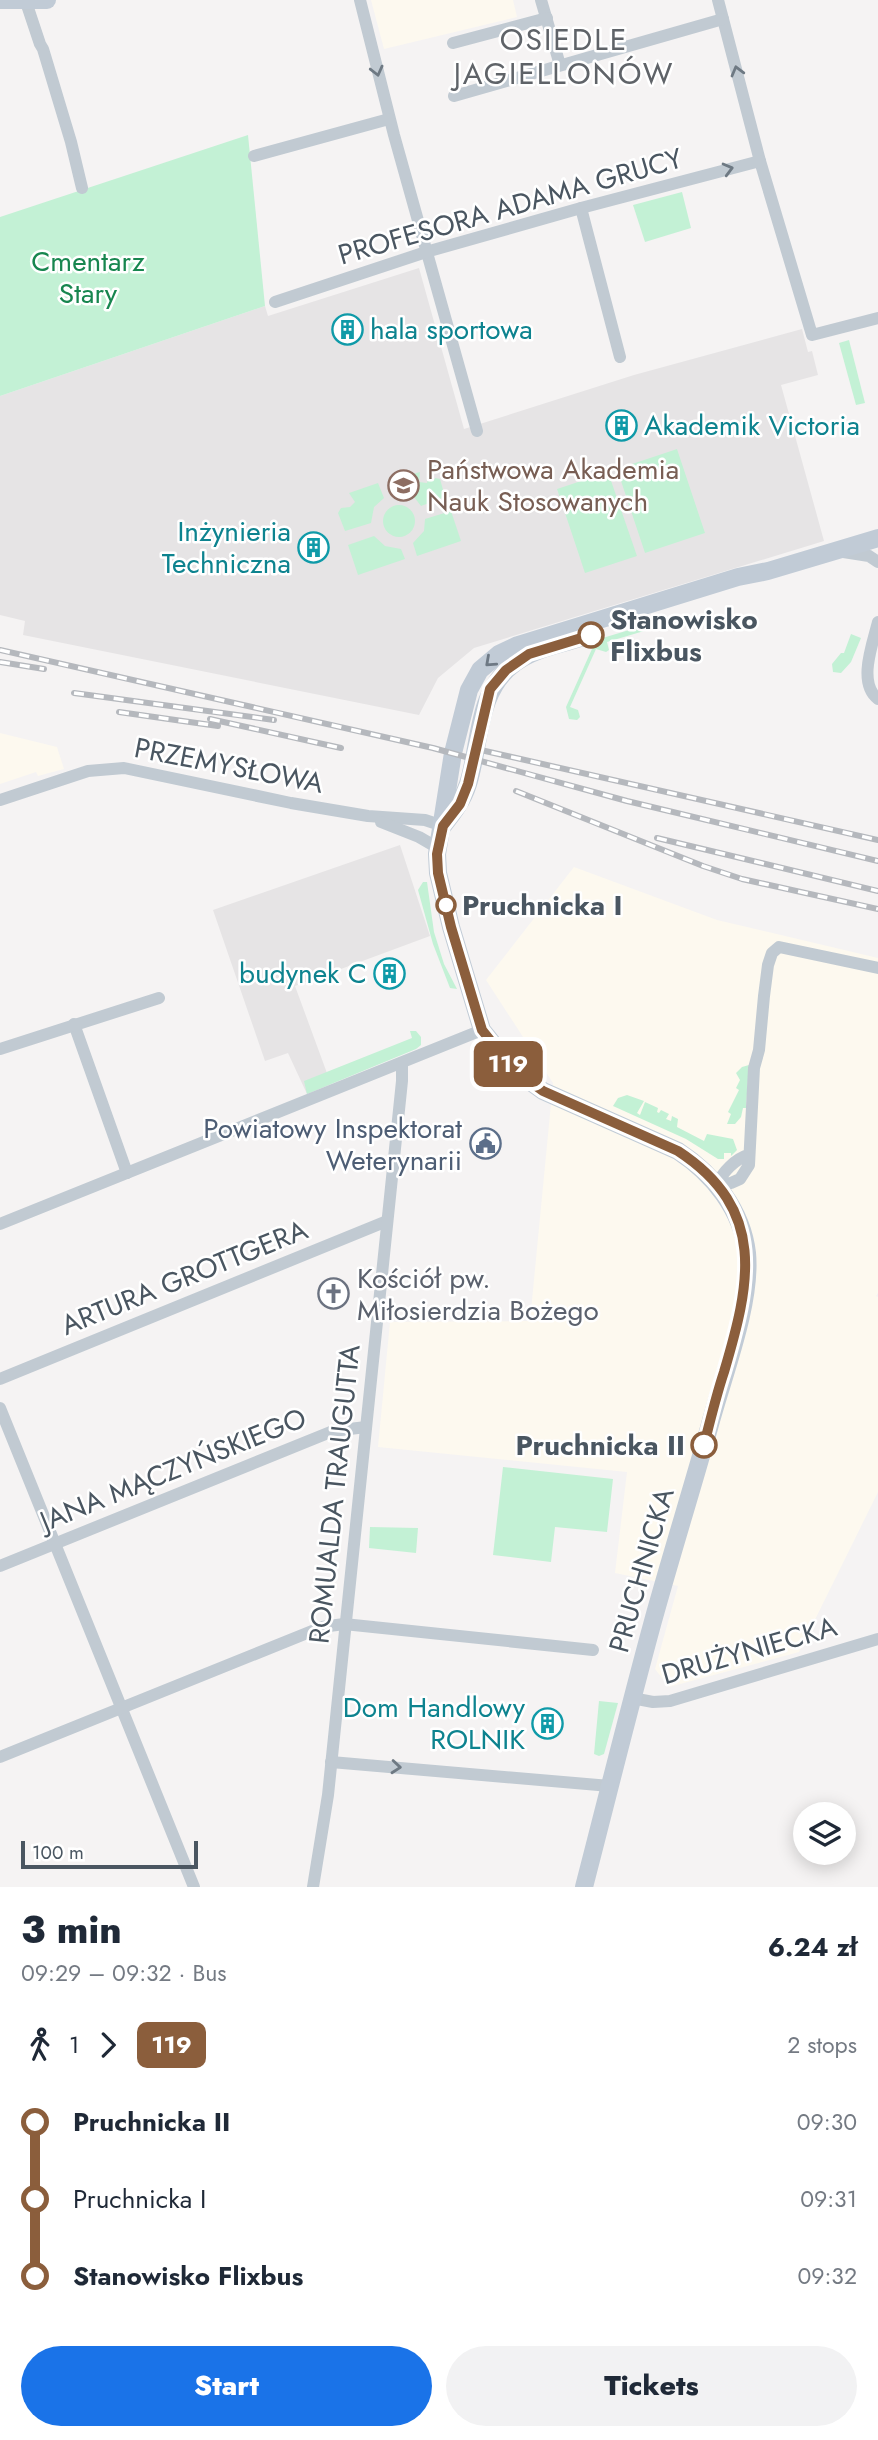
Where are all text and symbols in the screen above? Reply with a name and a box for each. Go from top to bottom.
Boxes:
district label: OSIEDLE JAGIELLONÓW [450,18,674,95]
one-way arrow [369,65,383,77]
one-way arrow [731,65,745,77]
street label: PROFESORA ADAMA GRUCY [333,138,687,275]
one-way arrow [722,163,734,177]
park label: Cmentarz Stary [31,241,145,314]
place label: hala sportowa [370,309,533,350]
building icon: hala sportowa [330,312,364,346]
place label: Akademik Victoria [644,405,860,446]
building icon: Akademik Victoria [604,408,638,442]
place label: Państwowa Akademia Nauk Stosowanych [427,449,679,522]
school or university icon: Państwowa Akademia Nauk Stosowanych [387,468,421,502]
place label: Inżynieria Techniczna [162,511,291,584]
building icon: Inżynieria Techniczna [297,530,331,564]
place label: Stanowisko Flixbus [610,599,758,672]
marker: Stanowisko Flixbus [578,622,604,648]
one-way arrow [485,654,498,666]
street label: PRZEMYSŁOWA [131,727,327,804]
place label: Pruchnicka I [462,885,623,926]
marker: Pruchnicka I [436,895,456,915]
place label: budynek C [239,953,367,994]
building icon: budynek C [373,956,407,990]
line badge: 119 [468,1041,548,1087]
text: 119 [488,1046,528,1081]
place label: Powiatowy Inspektorat Weterynarii [203,1108,462,1181]
public building icon: Powiatowy Inspektorat Weterynarii [468,1127,502,1161]
street label: ARTURA GROTTGERA [55,1209,314,1346]
place label: Kościół pw. Miłosierdzia Bożego [357,1258,599,1331]
church icon: Kościół pw. Miłosierdzia Bożego [317,1277,351,1311]
street label: ROMUALDA TRAUGUTTA [298,1342,371,1646]
street label: JANA MĄCZYŃSKIEGO [30,1397,312,1543]
place label: Pruchnicka II [516,1425,685,1466]
marker: Pruchnicka II [691,1432,717,1458]
street label: PRUCHNICKA [598,1482,685,1657]
street label: DRUŻYNIECKA [657,1606,842,1695]
place label: Dom Handlowy ROLNIK [343,1687,526,1760]
building icon: Dom Handlowy ROLNIK [531,1706,565,1740]
one-way arrow [390,1759,401,1774]
map controls [793,1802,856,1865]
button: layers [793,1802,856,1865]
scale bar [21,1838,198,1870]
text: 100 m [32,1839,84,1866]
text: 3 min [21,1902,122,1957]
text: 6.24 zł [768,1928,857,1966]
text: 09:29 – 09:32 · Bus [21,1956,227,1990]
icon: walk [21,2026,59,2064]
icon: forward [89,2026,127,2064]
text: 119 [151,2027,192,2062]
text: 1 [69,2028,79,2062]
text: 2 stops [787,2028,857,2062]
text: Pruchnicka II [73,2103,230,2141]
text: 09:30 [797,2105,857,2139]
text: Pruchnicka I [73,2180,206,2218]
text: 09:31 [800,2182,857,2216]
text: Stanowisko Flixbus [73,2257,303,2295]
text: 09:32 [797,2259,857,2293]
button: Start [21,2346,432,2426]
button: Tickets [446,2346,857,2426]

